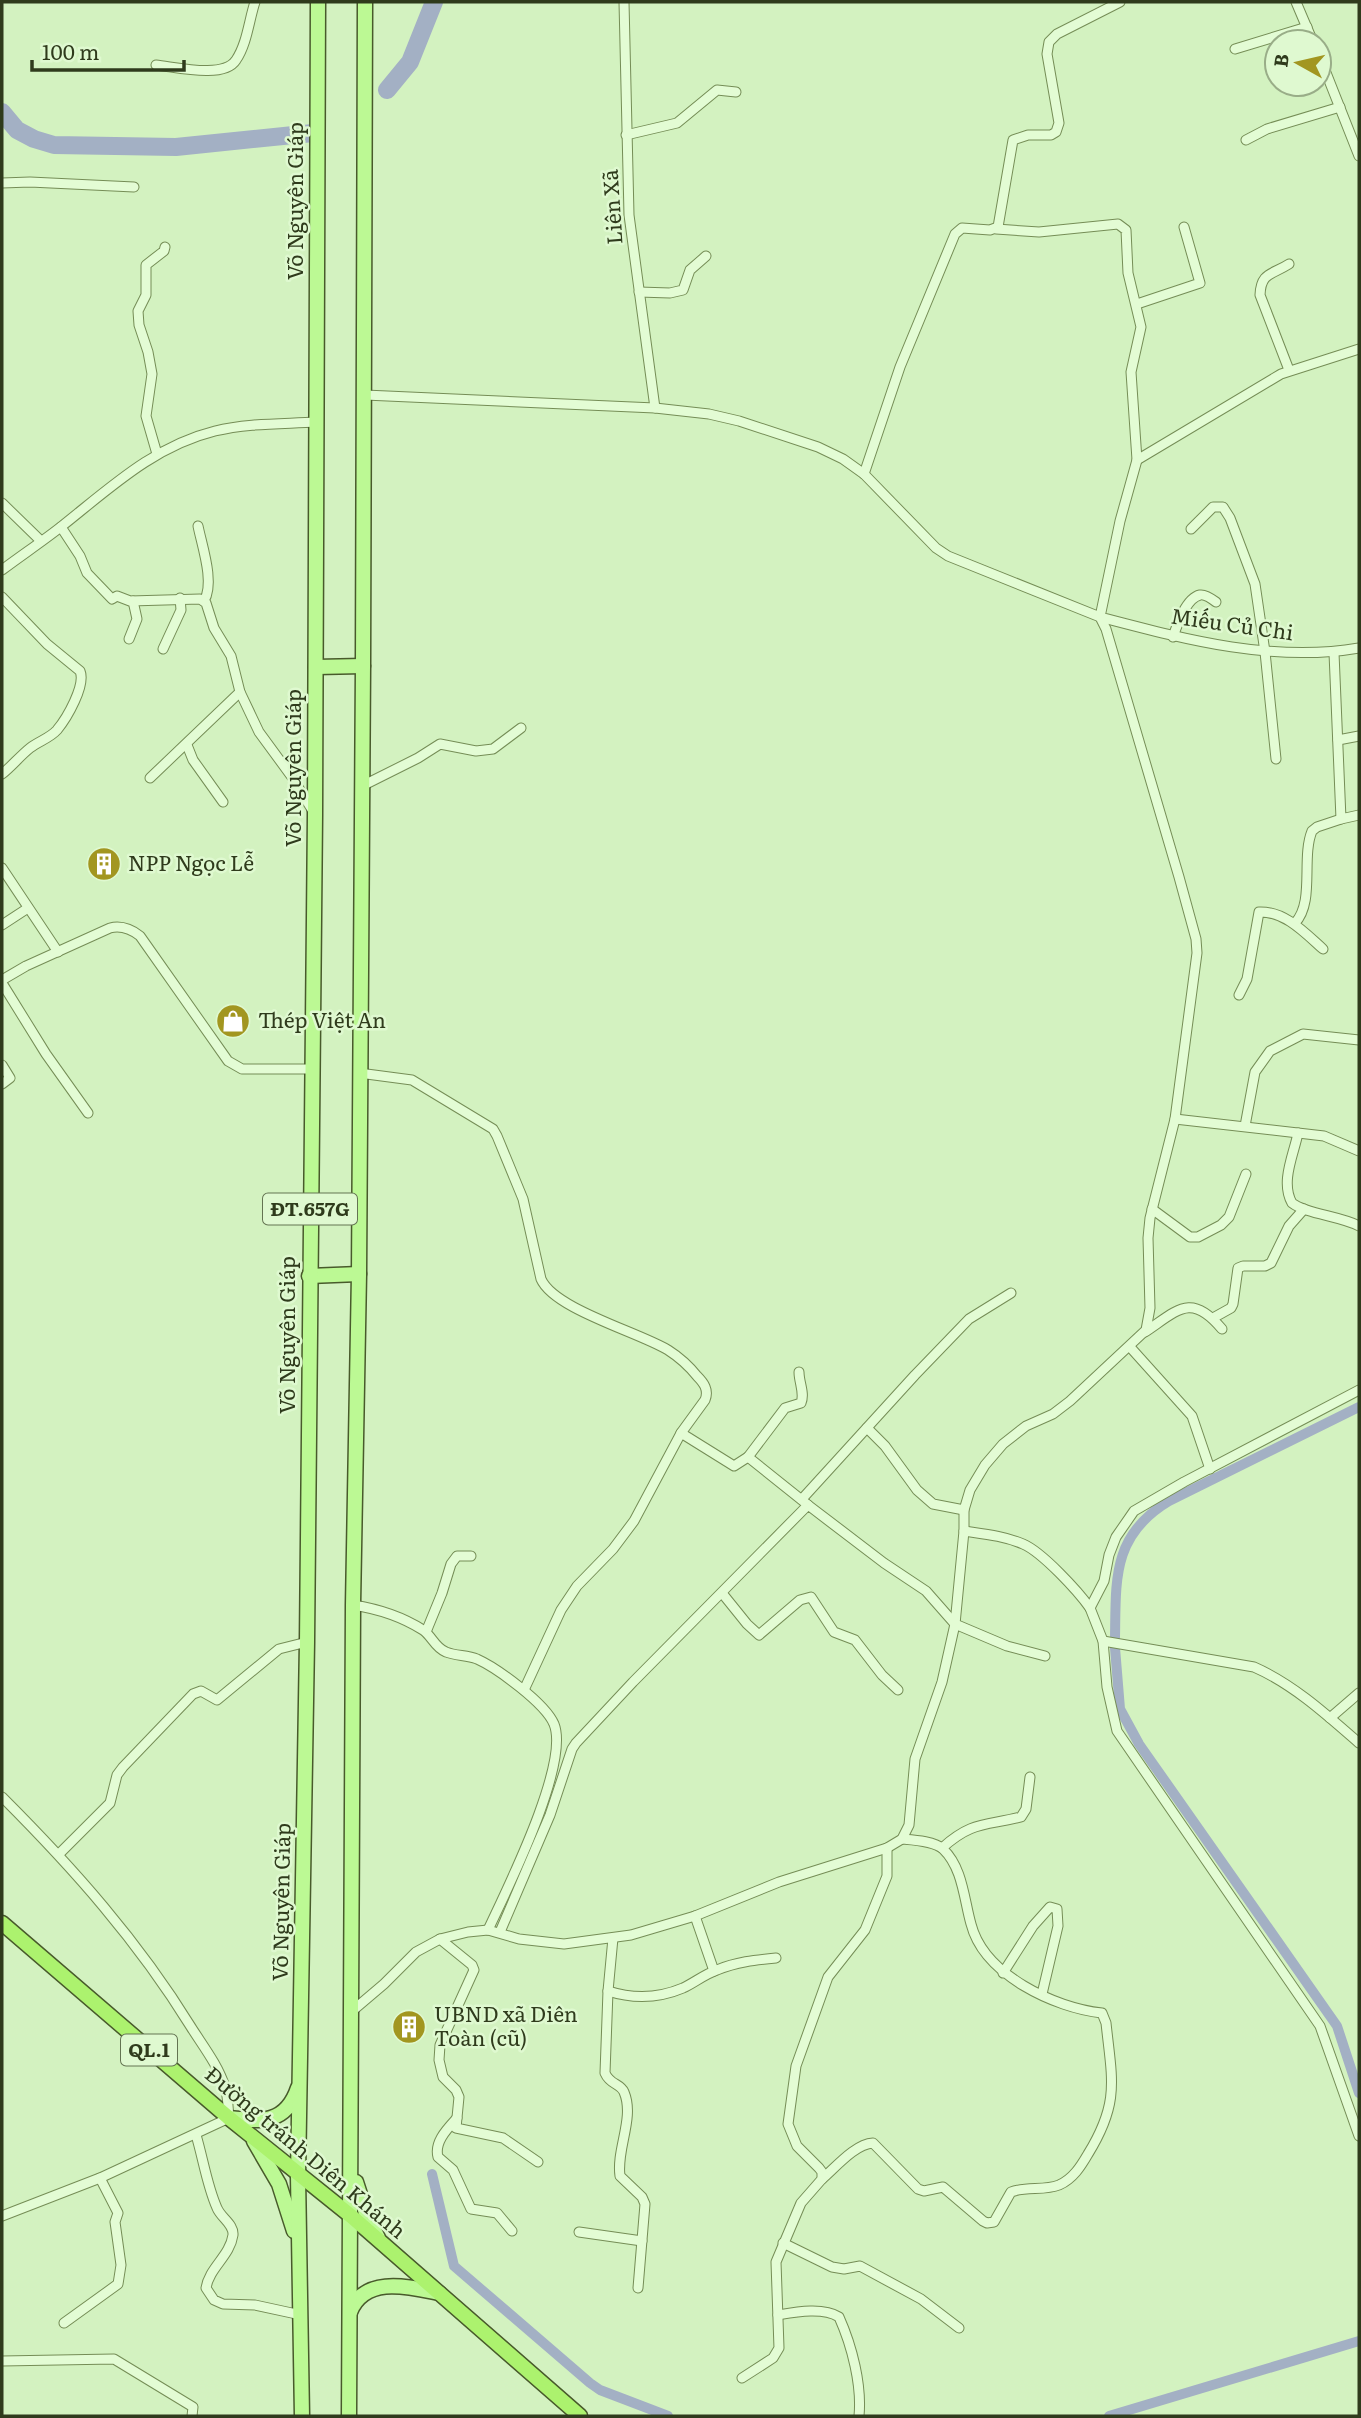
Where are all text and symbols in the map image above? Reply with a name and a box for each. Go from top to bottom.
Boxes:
scale bar [32,28,184,72]
north arrow [1263,28,1333,98]
text: 100 m [42,35,99,66]
text: B [1265,52,1295,69]
street label: Võ Nguyên Giáp [278,122,309,280]
street label: Liên Xã [592,168,629,246]
street label: Miếu Củ Chi [1169,599,1296,646]
street label: Võ Nguyên Giáp [276,689,307,847]
building icon: NPP Ngọc Lễ [85,845,123,883]
place label: NPP Ngọc Lễ [128,846,254,877]
shop icon: Thép Việt An [214,1002,252,1040]
place label: Thép Việt An [258,1003,386,1034]
road number: ĐT.657G [263,1194,357,1224]
street label: Võ Nguyên Giáp [270,1256,301,1414]
street label: Võ Nguyên Giáp [263,1823,296,1981]
place label: UBND xã Diên Toàn (cũ) [434,1997,578,2052]
building icon: UBND xã Diên Toàn (cũ) [390,2008,428,2046]
road number: QL.1 [121,2034,177,2066]
street label: Đường tránh Diên Khánh [199,2058,414,2245]

